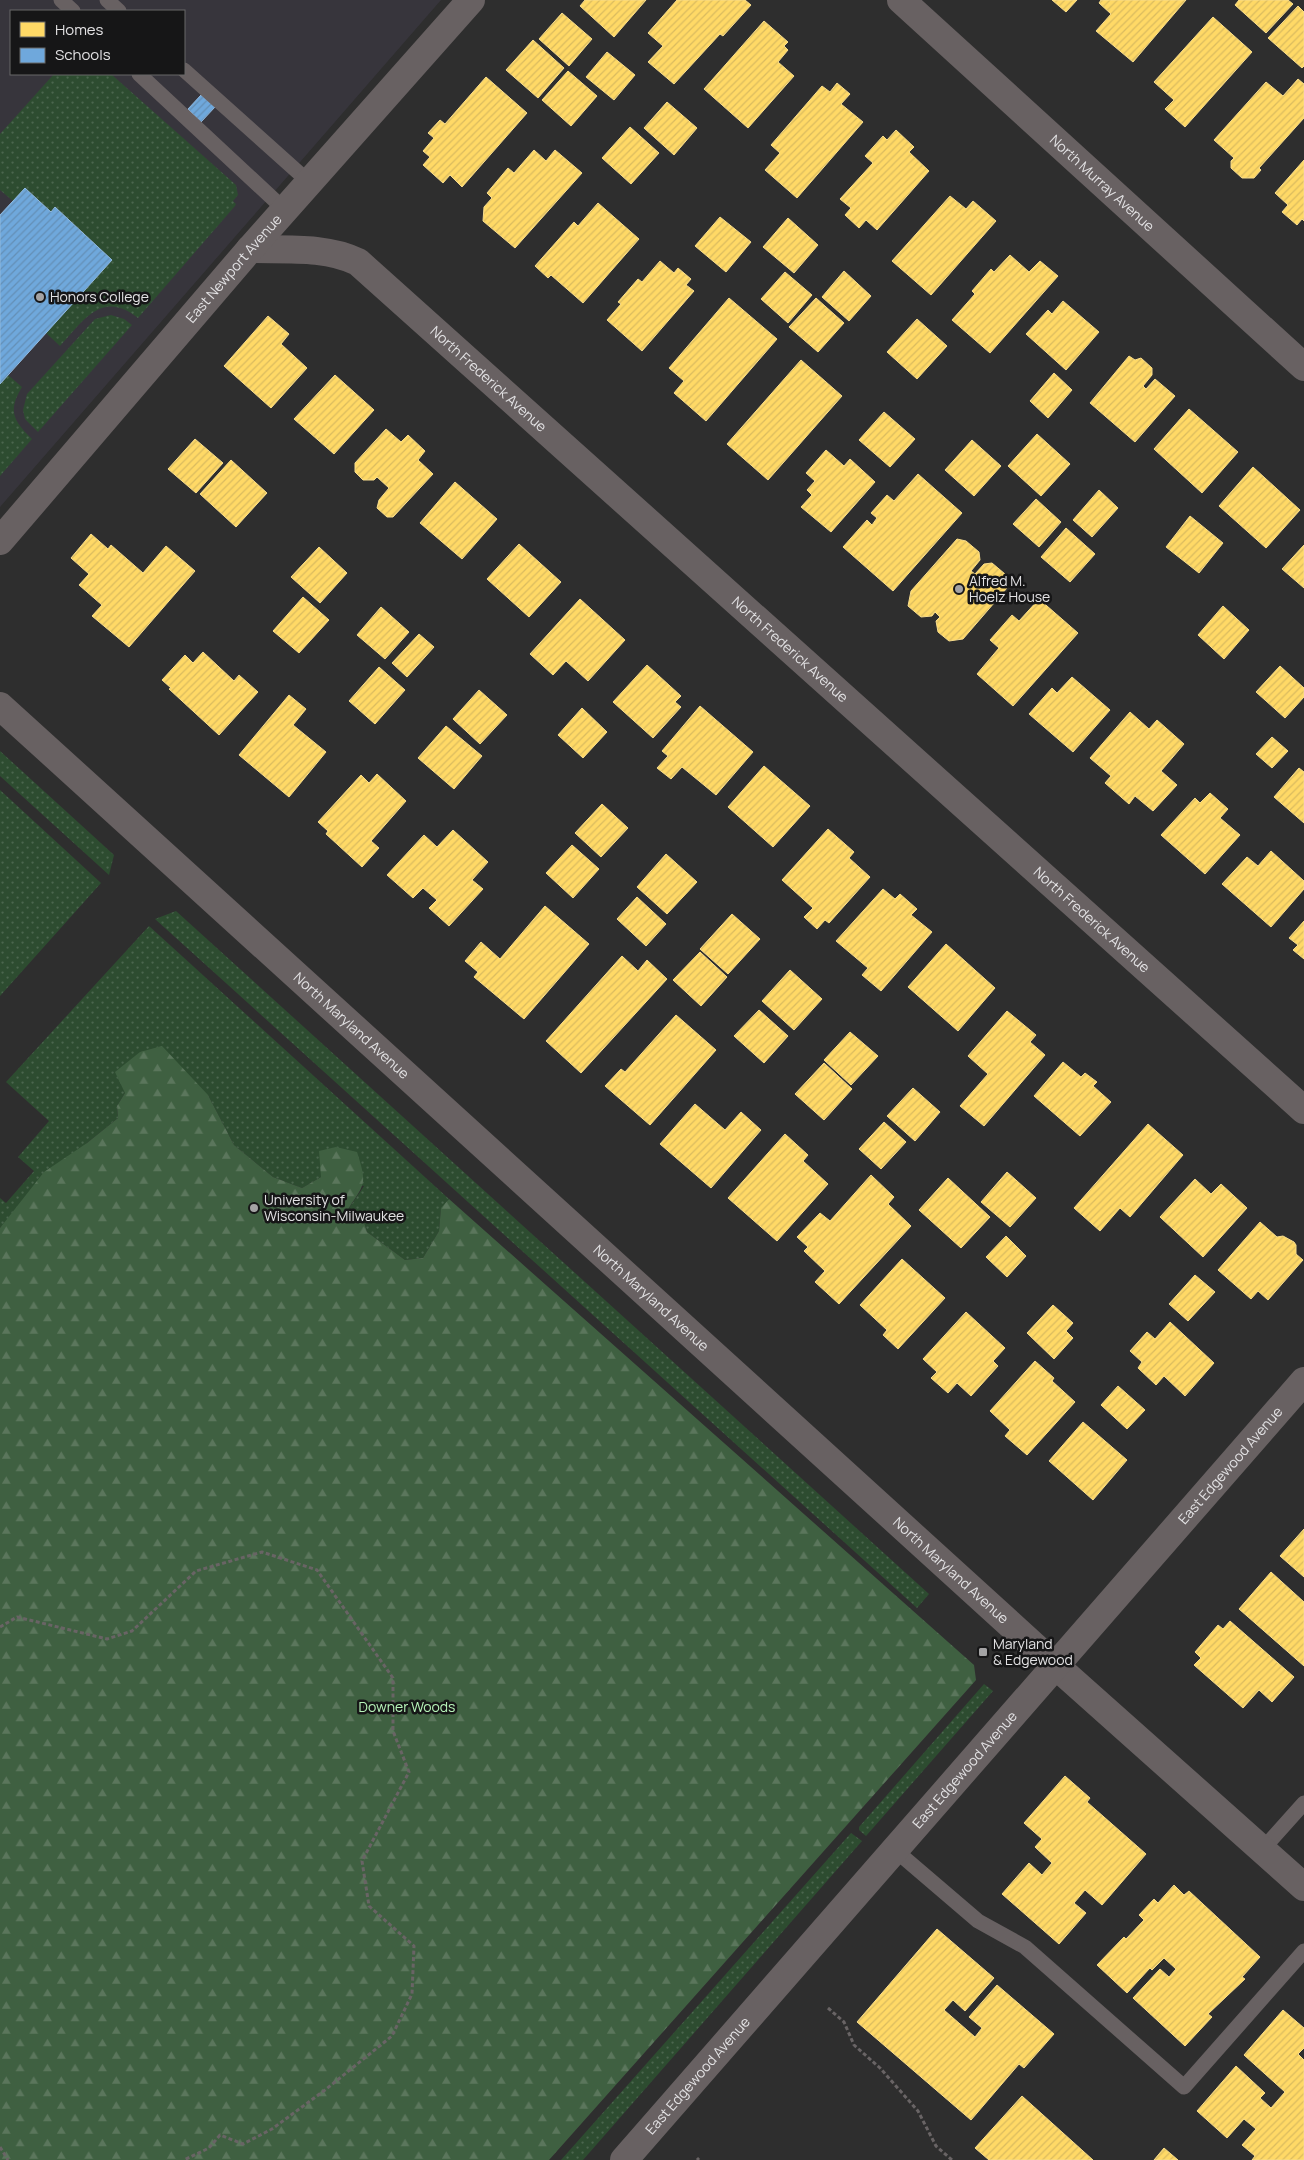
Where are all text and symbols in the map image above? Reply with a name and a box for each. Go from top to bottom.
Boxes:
legend [10,10,185,75]
text: Homes [55,19,104,40]
text: Schools [55,44,111,65]
street label: North Murray Avenue [1046,130,1159,235]
street label: East Newport Avenue [181,210,286,327]
place label: Honors College [50,287,149,306]
marker: Honors College [34,291,46,303]
street label: North Frederick Avenue [427,321,551,436]
place label: Alfred M. Hoelz House [969,571,1050,606]
marker: Alfred M. Hoelz House [953,583,965,595]
street label: North Frederick Avenue [728,592,853,706]
street label: North Frederick Avenue [1030,862,1154,976]
street label: North Maryland Avenue [290,968,414,1083]
place label: University of Wisconsin-Milwaukee [264,1190,404,1225]
marker: University of Wisconsin-Milwaukee [248,1202,260,1214]
street label: North Maryland Avenue [590,1240,713,1355]
street label: East Edgewood Avenue [1173,1402,1286,1528]
street label: North Maryland Avenue [889,1513,1013,1628]
place label: Maryland & Edgewood [993,1634,1073,1669]
marker: Maryland & Edgewood [977,1646,989,1658]
park label: Downer Woods [359,1697,455,1716]
street label: East Edgewood Avenue [908,1707,1021,1832]
street label: East Edgewood Avenue [641,2012,754,2138]

